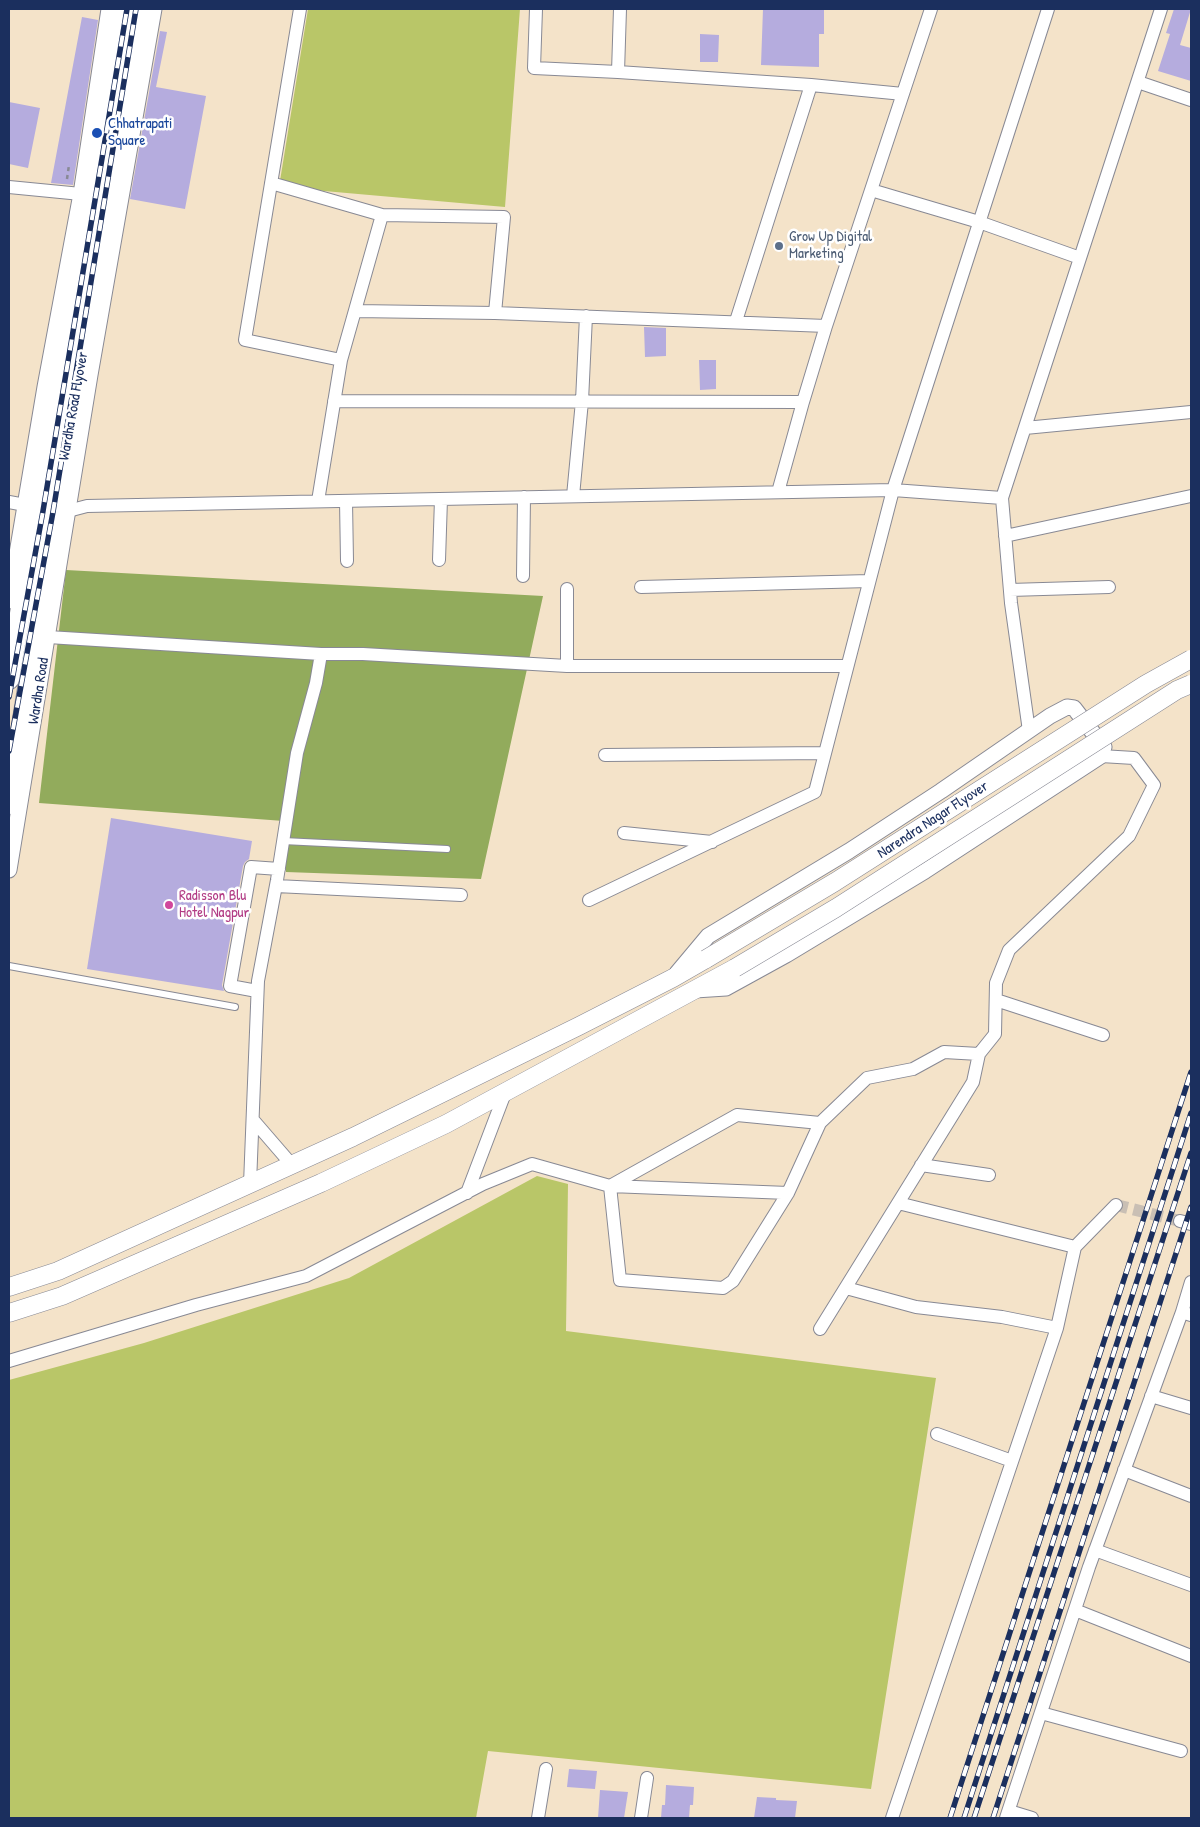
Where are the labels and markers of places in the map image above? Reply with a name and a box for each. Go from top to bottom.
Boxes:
place label: Chhatrapati Square [108,115,172,150]
marker: Chhatrapati Square [90,126,104,140]
place label: Grow Up Digital Marketing [789,228,872,263]
marker: Grow Up Digital Marketing [773,240,785,252]
place label: Radisson Blu Hotel Nagpur [179,887,249,922]
marker: Radisson Blu Hotel Nagpur [163,899,175,911]

